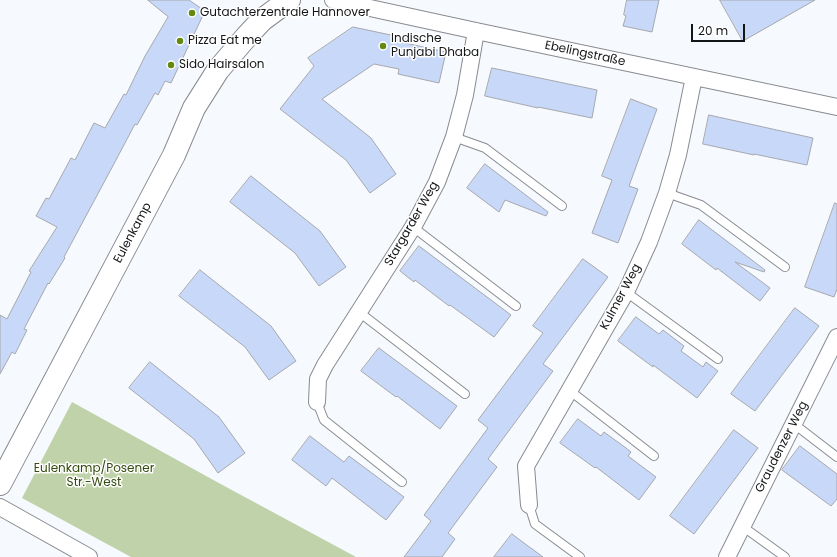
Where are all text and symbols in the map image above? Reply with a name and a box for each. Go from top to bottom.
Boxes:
place label: Gutachterzentrale Hannover [200,6,370,20]
marker: Gutachterzentrale Hannover [187,8,197,18]
scale bar [693,16,747,42]
text: 20 m [698,22,728,39]
place label: Indische Punjabi Dhaba [391,32,479,60]
place label: Pizza Eat me [188,34,262,48]
marker: Pizza Eat me [175,36,185,46]
street label: Ebelingstraße [543,38,627,70]
marker: Indische Punjabi Dhaba [378,41,388,51]
place label: Sido Hairsalon [179,58,265,72]
marker: Sido Hairsalon [166,60,176,70]
street label: Stargarder Weg [382,179,442,269]
street label: Eulenkamp [111,200,155,266]
street label: Kulmer Weg [598,262,644,332]
street label: Graudenzer Weg [753,399,811,495]
park label: Eulenkamp/Posener Str.-West [34,462,154,490]

